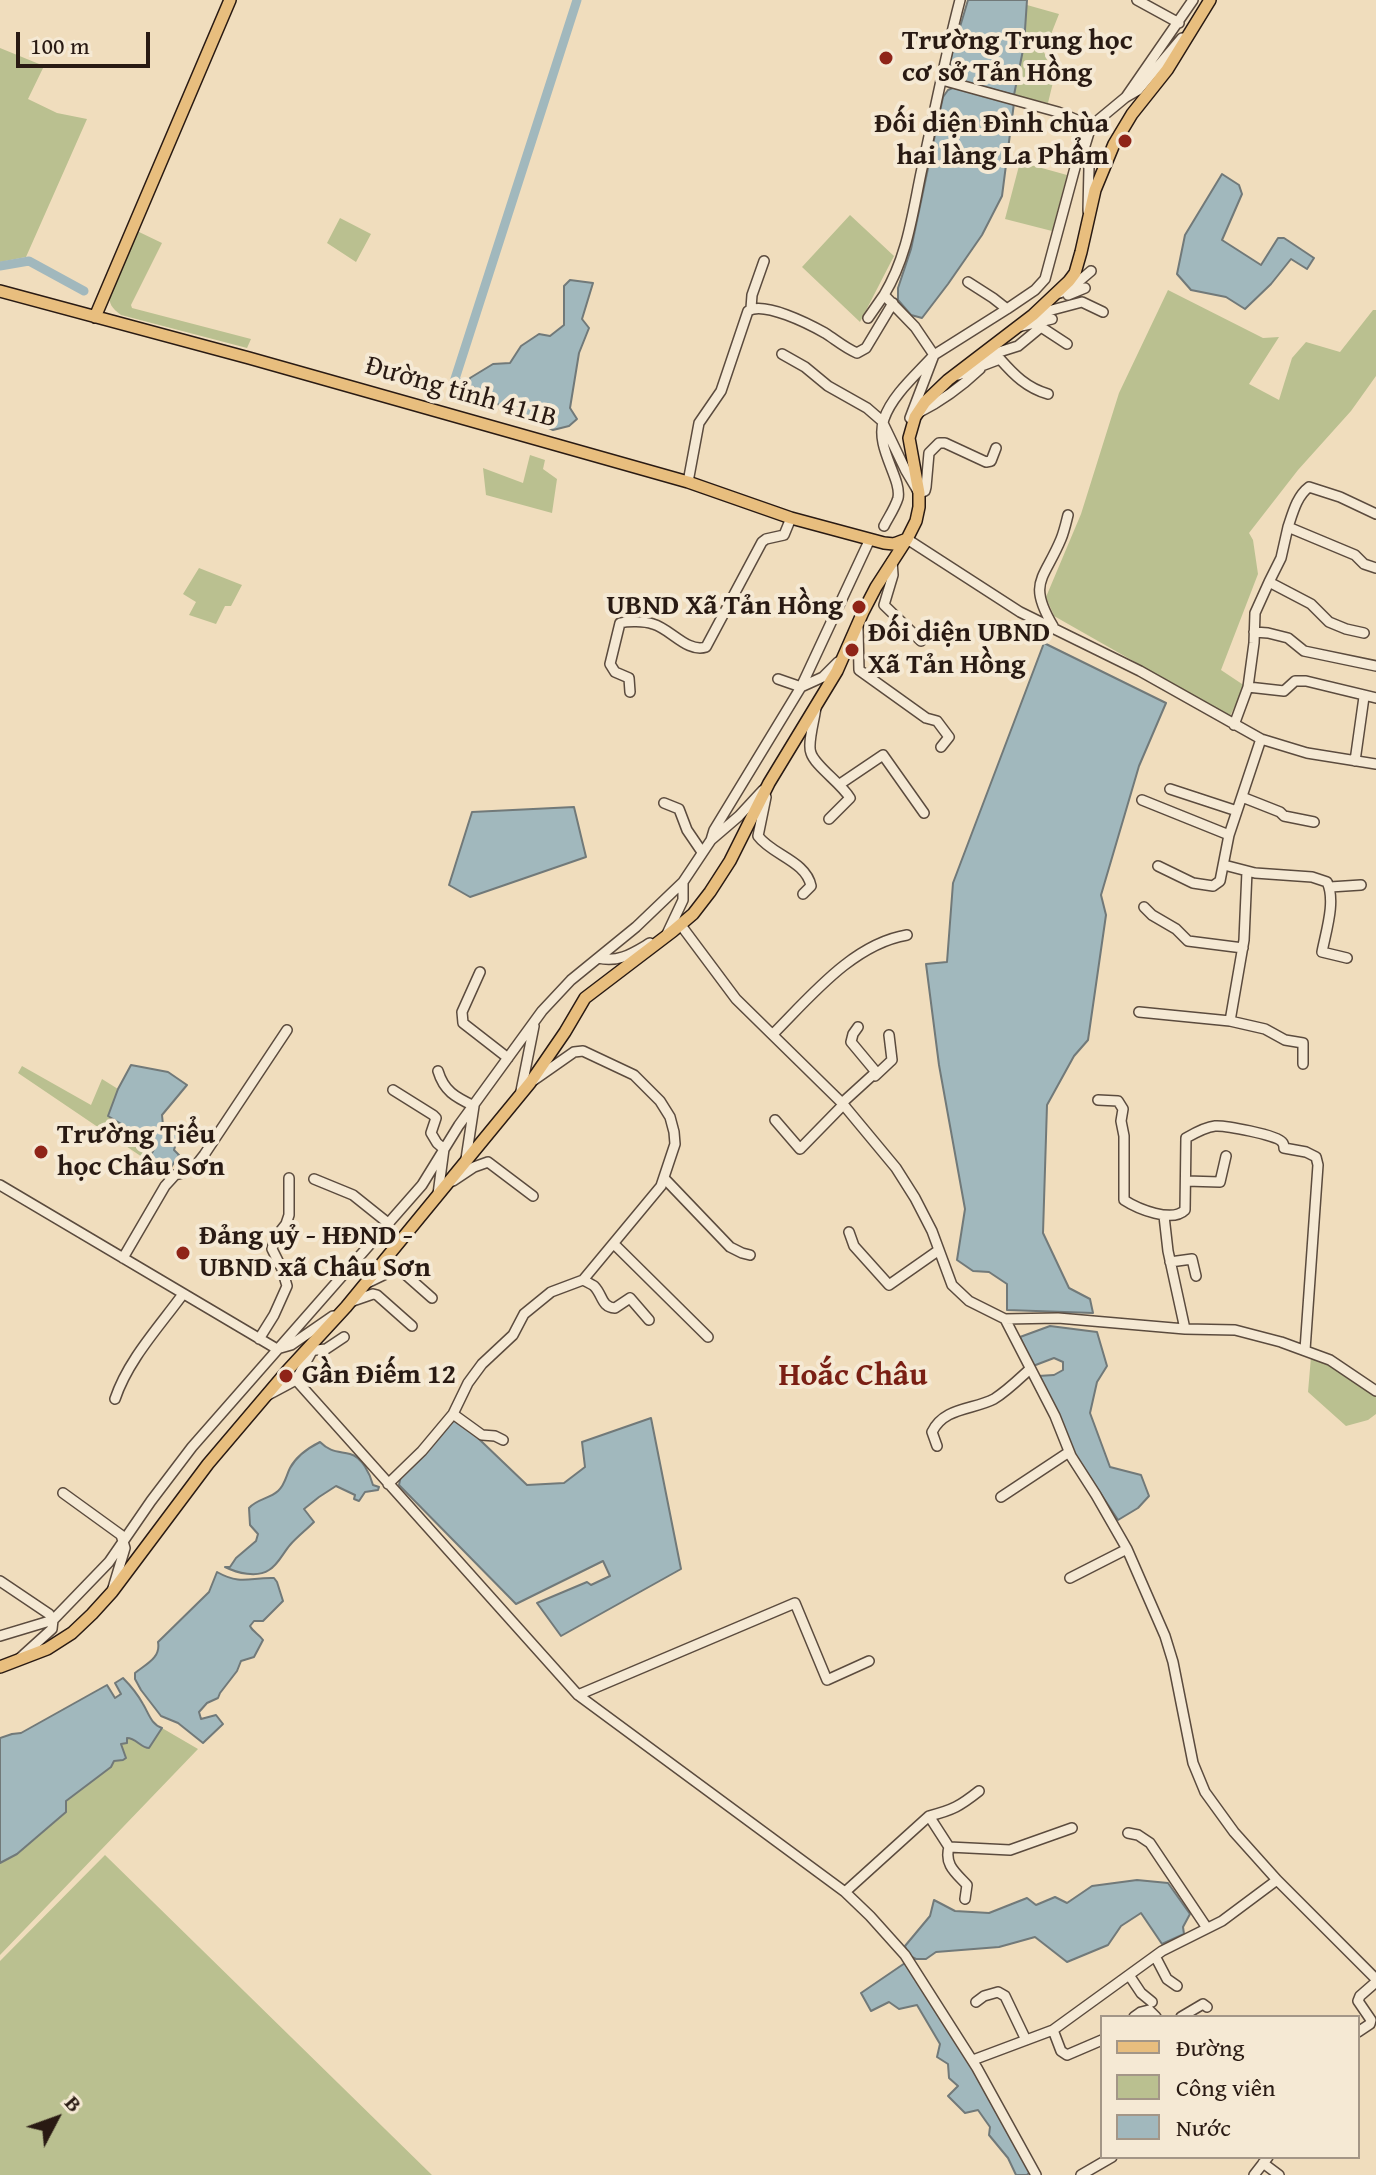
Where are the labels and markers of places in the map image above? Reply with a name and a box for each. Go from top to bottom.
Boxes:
place label: Trường Trung học cơ sở Tản Hồng [902,25,1133,91]
marker: Trường Trung học cơ sở Tản Hồng [877,49,895,67]
place label: Đối diện Đình chùa hai làng La Phẩm [874,108,1109,174]
marker: Đối diện Đình chùa hai làng La Phẩm [1116,132,1134,150]
place label: UBND Xã Tản Hồng [606,590,843,624]
marker: UBND Xã Tản Hồng [850,598,868,616]
place label: Đối diện UBND Xã Tản Hồng [868,617,1050,683]
marker: Đối diện UBND Xã Tản Hồng [843,641,861,659]
place label: Trường Tiểu học Châu Sơn [57,1119,225,1185]
marker: Trường Tiểu học Châu Sơn [32,1143,50,1161]
place label: Đảng uỷ - HĐND - UBND xã Châu Sơn [199,1220,431,1286]
marker: Đảng uỷ - HĐND - UBND xã Châu Sơn [174,1244,192,1262]
place label: Gần Điếm 12 [302,1359,456,1393]
marker: Gần Điếm 12 [277,1367,295,1385]

